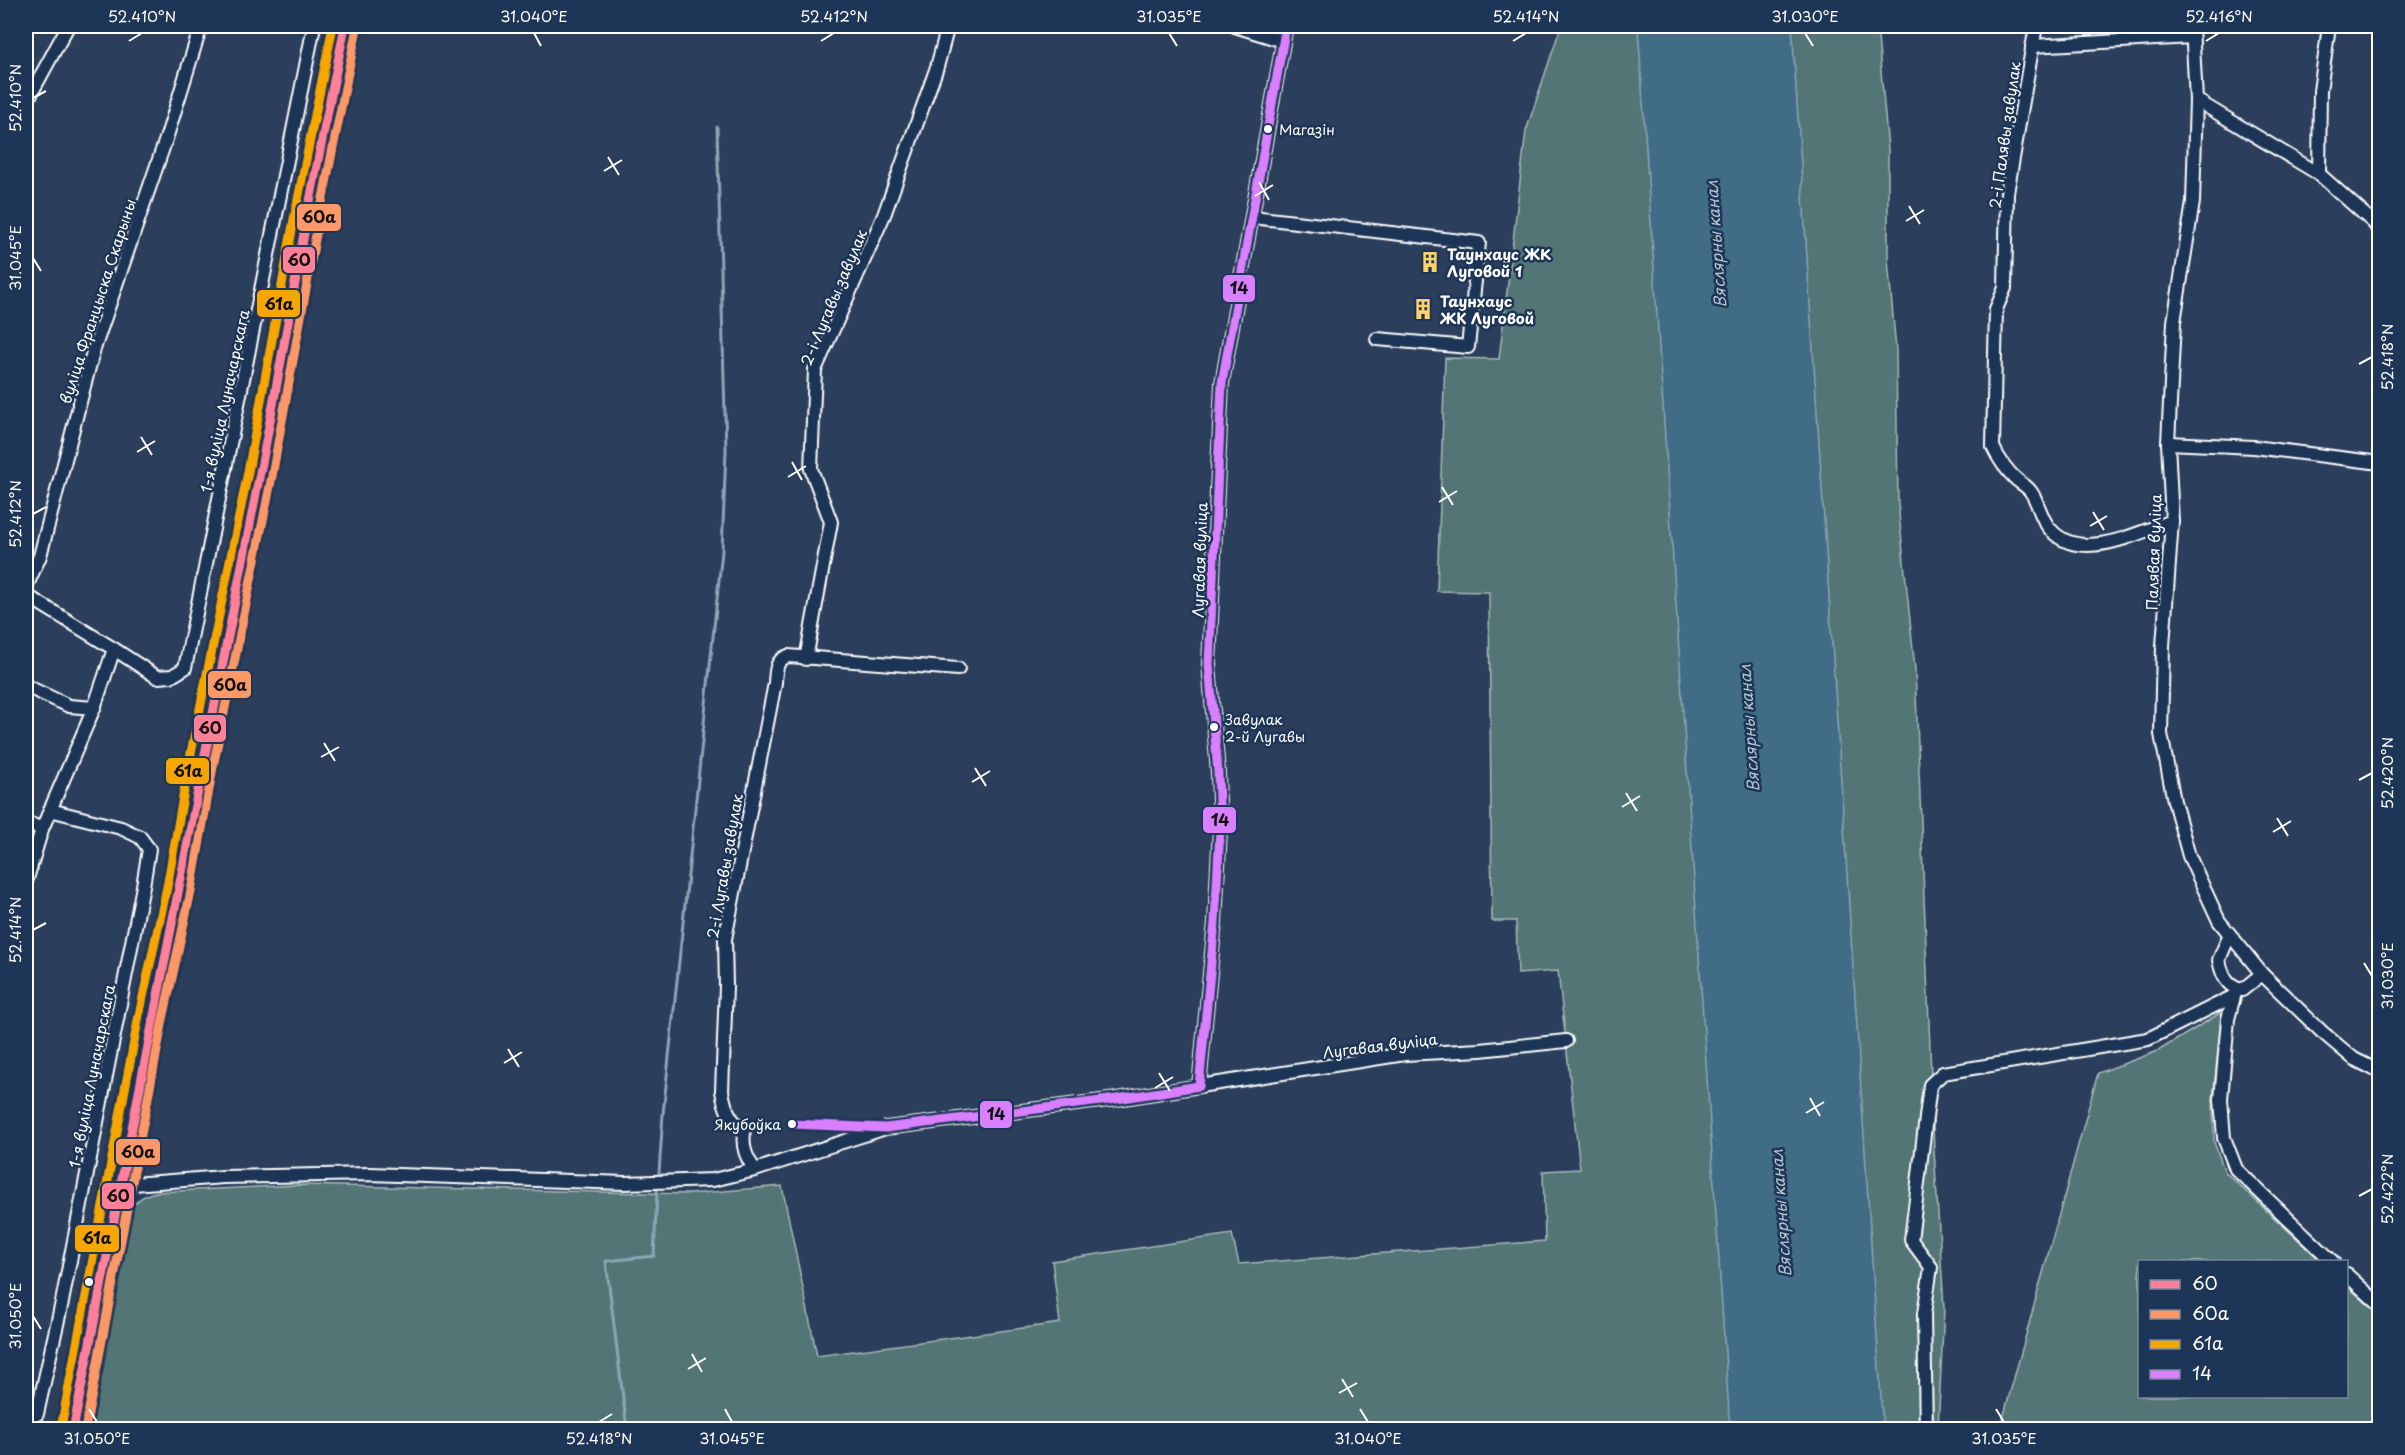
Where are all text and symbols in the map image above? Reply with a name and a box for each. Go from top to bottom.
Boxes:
text: 52.410°N [108,4,176,27]
text: 31.040°E [500,4,568,27]
text: 52.412°N [800,4,868,27]
text: 31.035°E [1136,4,1202,27]
text: 52.414°N [1492,4,1560,27]
text: 31.030°E [1771,4,1839,27]
text: 52.416°N [2185,4,2253,27]
street label: 2-і Палявы завулак [1982,60,2026,210]
text: 52.410°N [3,64,26,132]
place label: Магазін [1279,119,1335,140]
marker: Магазін [1262,123,1274,135]
water label: Вяслярны канал [1699,179,1731,309]
street label: вуліца Францыска Скарыны [53,195,141,407]
line badge: 60а [296,203,342,232]
text: 60а [302,204,336,228]
text: 31.045°E [3,225,26,291]
street label: 2-і Лугавы завулак [794,225,872,369]
place label: Таунхаус ЖК Луговой 1 [1447,242,1551,282]
line badge: 60 [282,246,316,274]
text: 60 [287,247,311,271]
building icon: Таунхаус ЖК Луговой 1 [1418,250,1442,274]
line badge: 14 [1222,274,1256,303]
text: 14 [1230,275,1248,299]
line badge: 61а [256,289,301,318]
place label: Таунхаус ЖК Луговой [1439,289,1534,329]
text: 61а [264,291,294,315]
building icon: Таунхаус ЖК Луговой [1411,297,1435,321]
street label: 1-я вуліца Луначарскага [193,307,255,495]
text: 52.418°N [2375,324,2398,390]
text: 52.412°N [3,480,26,548]
street label: Палявая вуліца [2139,493,2167,611]
street label: Лугавая вуліца [1185,501,1213,618]
water label: Вяслярны канал [1732,663,1764,793]
line badge: 60а [207,670,252,699]
text: 60а [213,672,247,696]
place label: Завулак 2-й Лугавы [1225,709,1305,747]
line badge: 60 [193,714,227,743]
text: 60 [198,715,222,739]
marker: Завулак 2-й Лугавы [1208,721,1220,733]
text: 52.420°N [2375,737,2398,809]
line badge: 61а [165,757,210,785]
text: 61а [173,758,203,782]
street label: 2-і Лугавы завулак [700,792,748,940]
line badge: 14 [1202,806,1237,834]
text: 14 [1211,807,1229,831]
text: 52.414°N [3,896,26,964]
text: 31.030°E [2375,942,2398,1010]
street label: 1-я вуліца Луначарскага [62,982,120,1170]
street label: Лугавая вуліца [1321,1026,1439,1063]
line badge: 14 [979,1100,1013,1129]
text: 14 [987,1101,1005,1125]
place label: Якубоўка [714,1114,781,1135]
marker: Якубоўка [786,1118,798,1130]
line badge: 60а [115,1138,161,1166]
text: 60а [121,1139,155,1163]
water label: Вяслярны канал [1764,1148,1796,1278]
text: 52.422°N [2375,1154,2398,1224]
line badge: 60 [101,1182,135,1210]
text: 60 [106,1183,130,1207]
line badge: 61а [74,1224,120,1253]
text: 61а [82,1225,112,1249]
legend [2138,1260,2348,1398]
text: 60 [2192,1269,2218,1296]
unlabelled marker [83,1276,95,1288]
text: 31.050°E [3,1283,26,1349]
text: 60а [2192,1299,2230,1326]
text: 61а [2192,1329,2224,1356]
text: 14 [2192,1359,2212,1386]
text: 31.050°E [64,1426,130,1449]
text: 52.418°N [566,1426,632,1449]
text: 31.045°E [699,1426,765,1449]
text: 31.040°E [1334,1426,1402,1449]
text: 31.035°E [1971,1426,2037,1449]

